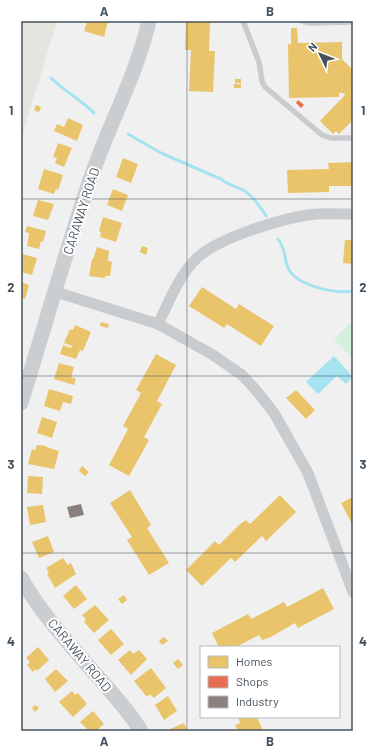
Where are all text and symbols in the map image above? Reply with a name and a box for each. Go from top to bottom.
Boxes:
text: A [100,3,109,19]
text: B [266,3,274,19]
north arrow [300,34,340,74]
text: N [305,40,320,54]
text: 1 [9,102,13,118]
text: 1 [361,102,365,118]
street label: CARAWAY ROAD [59,165,103,257]
text: 2 [7,279,15,295]
text: 2 [359,279,367,295]
text: 3 [7,456,15,472]
text: 3 [359,456,367,472]
street label: CARAWAY ROAD [45,615,115,695]
text: 4 [7,633,15,649]
text: 4 [359,633,367,649]
legend [200,646,340,718]
text: Homes [236,654,273,668]
text: Shops [236,674,269,688]
text: Industry [236,694,279,708]
text: A [100,733,109,749]
text: B [266,733,274,749]

